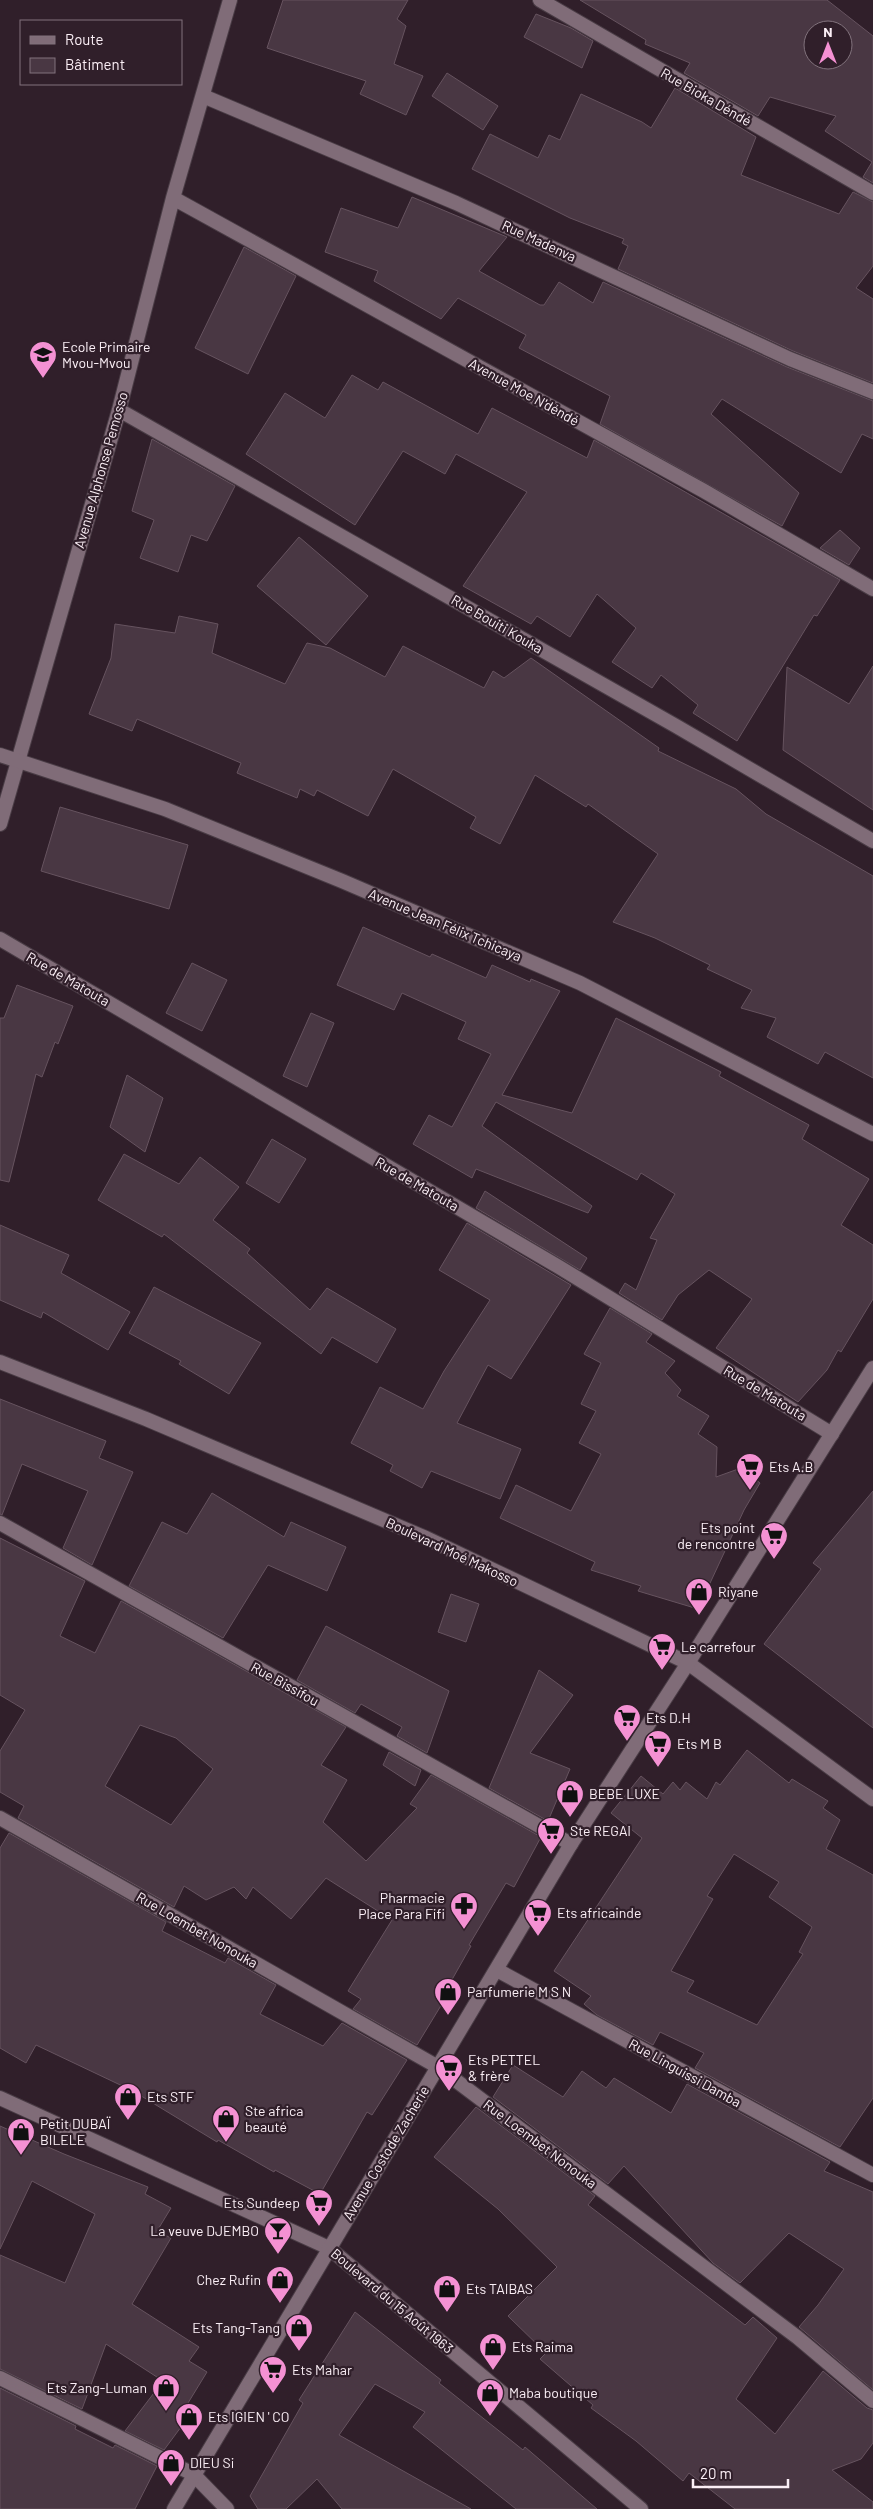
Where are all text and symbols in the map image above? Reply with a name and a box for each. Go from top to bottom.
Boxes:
legend [20,20,182,85]
north arrow [803,20,853,70]
text: N [823,23,833,40]
text: Route [65,30,104,48]
text: Bâtiment [65,55,125,73]
street label: Rue Bioka Déndé [658,64,755,129]
street label: Rue Madenva [500,216,579,265]
place label: Ecole Primaire Mvou-Mvou [62,338,151,371]
school or university icon: Ecole Primaire Mvou-Mvou [28,340,58,379]
street label: Avenue Moe N'déndé [466,354,582,429]
street label: Avenue Alphonse Pemosso [70,390,131,550]
street label: Rue Bouiti Kouka [448,591,546,657]
street label: Avenue Jean Félix Tchicaya [366,885,524,965]
street label: Rue de Matouta [23,948,113,1009]
street label: Rue de Matouta [372,1153,462,1214]
street label: Rue de Matouta [721,1361,810,1424]
supermarket icon: Ets A.B [735,1452,765,1491]
place label: Ets A.B [769,1458,813,1475]
street label: Boulevard Moé Makosso [383,1513,521,1590]
place label: Ets point de rencontre [677,1519,755,1552]
supermarket icon: Ets point de rencontre [759,1521,789,1560]
shop icon: Riyane [684,1577,714,1616]
place label: Riyane [718,1583,759,1600]
supermarket icon: Le carrefour [647,1632,677,1671]
place label: Le carrefour [681,1638,756,1655]
street label: Rue Bissifou [248,1658,322,1709]
supermarket icon: Ets D.H [612,1703,642,1742]
place label: Ets D.H [646,1709,691,1726]
supermarket icon: Ets M B [643,1729,673,1768]
place label: Ets M B [677,1735,722,1752]
shop icon: BEBE LUXE [555,1779,585,1818]
place label: BEBE LUXE [589,1785,660,1802]
supermarket icon: Ste REGAl [536,1816,566,1855]
place label: Ste REGAl [570,1822,631,1839]
street label: Rue Loembet Nonouka [133,1888,261,1971]
place label: Pharmacie Place Para Fifi [358,1889,445,1922]
pharmacy icon: Pharmacie Place Para Fifi [449,1891,479,1930]
supermarket icon: Ets africainde [523,1898,553,1937]
place label: Ets africainde [557,1904,641,1921]
shop icon: Parfumerie M S N [433,1977,463,2016]
place label: Parfumerie M S N [467,1983,571,2000]
street label: Rue Linguissi Damba [626,2035,744,2110]
place label: Ets PETTEL & frère [468,2051,540,2084]
supermarket icon: Ets PETTEL & frère [434,2053,464,2092]
shop icon: Ets STF [113,2082,143,2121]
street label: Avenue Costode Zacherie [339,2082,432,2223]
place label: Ets STF [147,2088,194,2105]
street label: Rue Loembet Nonouka [480,2095,600,2192]
place label: Ste africa beauté [245,2102,304,2135]
shop icon: Ste africa beauté [211,2104,241,2143]
place label: Petit DUBAÏ BILELE [40,2115,111,2148]
shop icon: Petit DUBAÏ BILELE [6,2117,36,2156]
supermarket icon: Ets Sundeep [304,2188,334,2227]
place label: Ets Sundeep [223,2194,300,2211]
bar icon: La veuve DJEMBO [263,2216,293,2255]
place label: La veuve DJEMBO [150,2222,259,2239]
street label: Boulevard du 15 Août 1963 [328,2244,457,2357]
shop icon: Chez Rufin [265,2265,295,2304]
place label: Chez Rufin [196,2271,261,2288]
shop icon: Ets TAIBAS [432,2274,462,2313]
place label: Ets TAIBAS [466,2280,533,2297]
shop icon: Ets Tang-Tang [284,2313,314,2352]
place label: Ets Tang-Tang [192,2319,280,2336]
shop icon: Ets Raima [478,2332,508,2371]
place label: Ets Raima [512,2338,573,2355]
supermarket icon: Ets Mahar [258,2355,288,2394]
place label: Ets Mahar [292,2361,352,2378]
shop icon: Ets Zang-Luman [151,2373,181,2412]
shop icon: Maba boutique [475,2378,505,2417]
place label: Ets Zang-Luman [47,2379,147,2396]
place label: Maba boutique [509,2384,598,2401]
shop icon: Ets IGIEN ' CO [174,2402,204,2441]
place label: Ets IGIEN ' CO [208,2408,290,2425]
shop icon: DIEU Si [156,2448,186,2487]
place label: DIEU Si [190,2454,234,2471]
scale bar [693,2456,788,2488]
text: 20 m [700,2464,732,2482]

